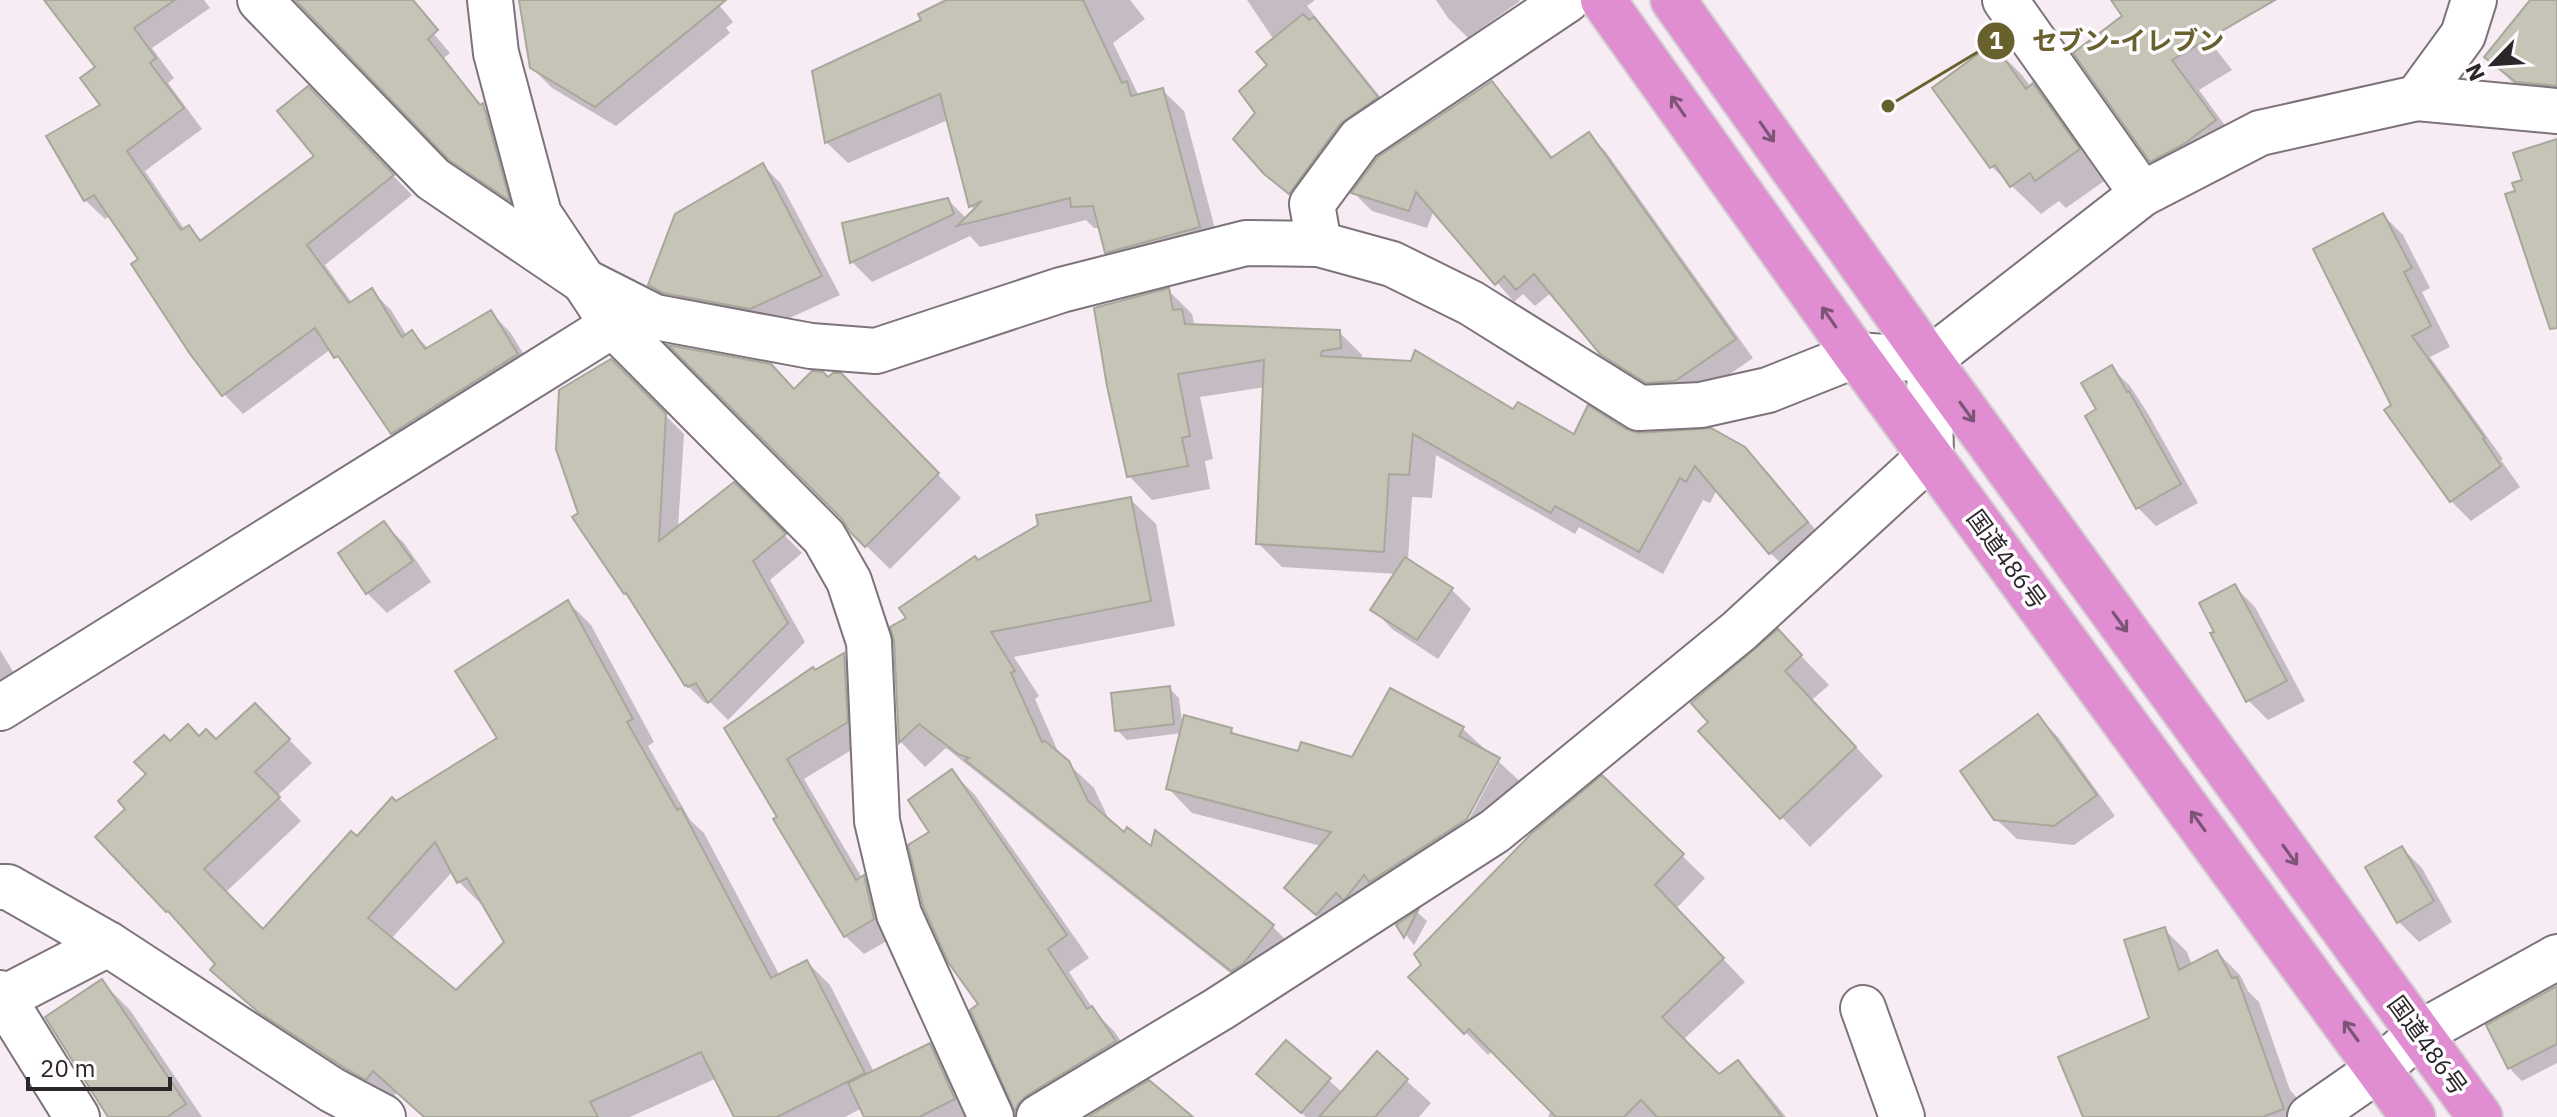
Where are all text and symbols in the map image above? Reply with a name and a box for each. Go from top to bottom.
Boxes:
callout: セブン-イレブン [1976,16,2241,66]
text: セブン-イレブン [2032,23,2224,57]
text: 1 [1989,24,2003,56]
north arrow [2453,24,2533,104]
text: N [2458,59,2491,86]
one-way arrow [1670,95,1686,117]
one-way arrow [1758,121,1775,142]
one-way arrow [1821,307,1837,329]
one-way arrow [1958,401,1975,422]
street label: 国道486号 [1960,503,2054,615]
one-way arrow [2112,611,2129,632]
one-way arrow [2189,810,2206,832]
one-way arrow [2281,844,2298,865]
street label: 国道486号 [2381,989,2475,1101]
one-way arrow [2342,1021,2359,1042]
scale bar [28,1041,170,1091]
text: 20 m [40,1052,95,1084]

